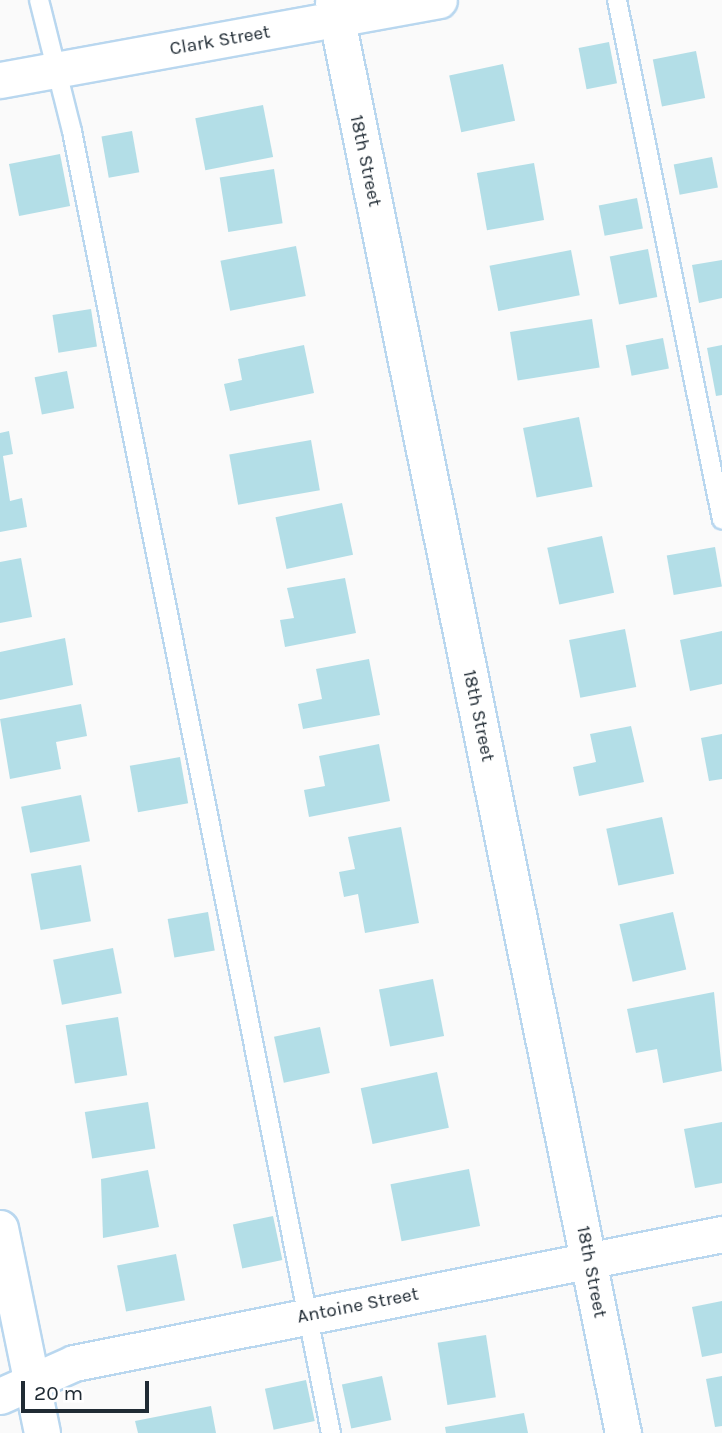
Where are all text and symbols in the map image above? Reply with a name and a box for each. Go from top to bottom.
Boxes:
street label: Clark Street [168,21,272,61]
street label: 18th Street [344,113,386,209]
street label: 18th Street [457,668,499,764]
street label: 18th Street [571,1224,611,1320]
street label: Antoine Street [295,1283,421,1329]
scale bar [24,1366,152,1410]
text: 20 m [34,1381,83,1405]

